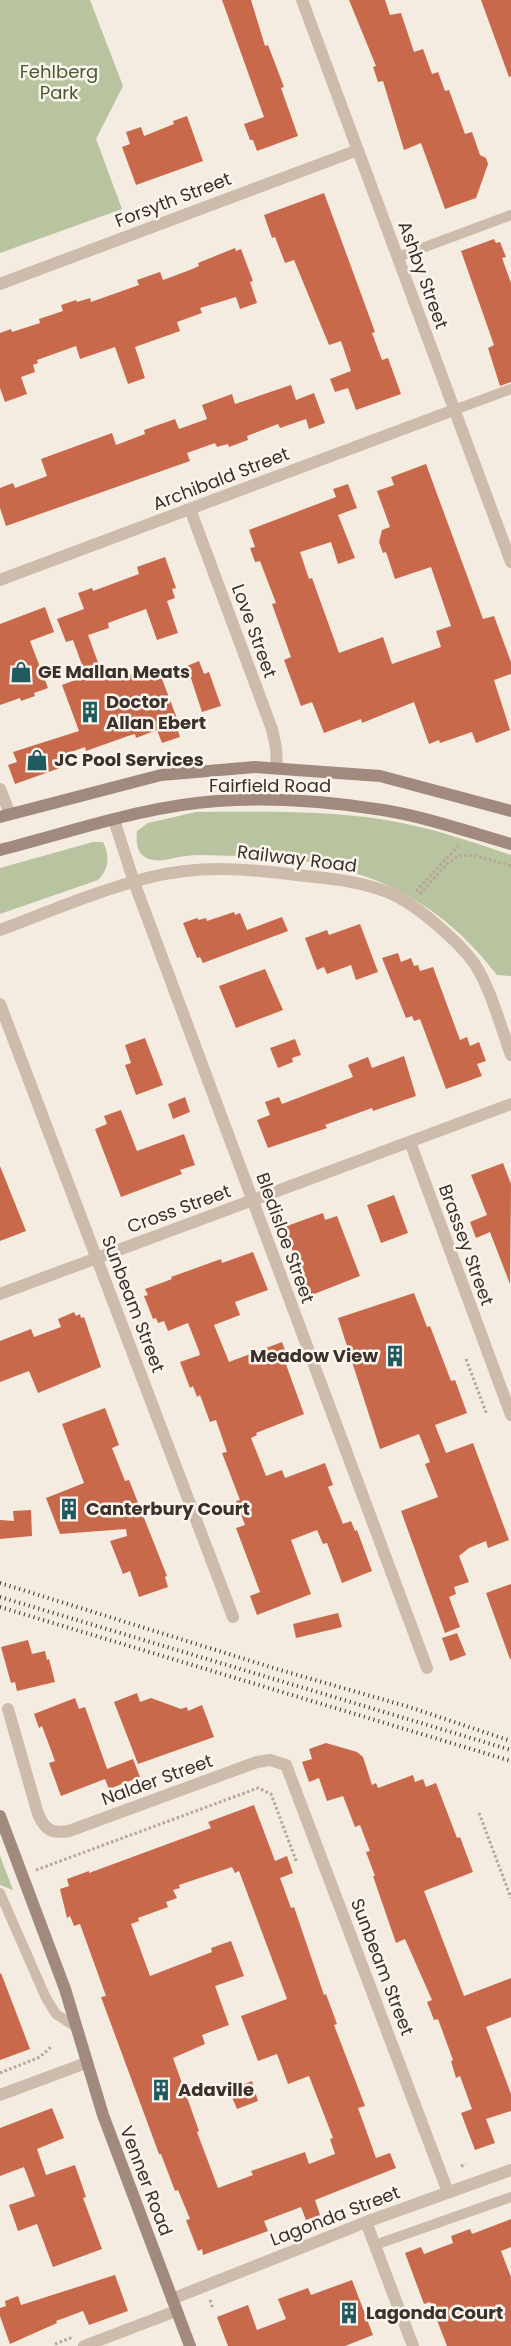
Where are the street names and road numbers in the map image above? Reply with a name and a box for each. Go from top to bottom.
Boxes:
street label: Forsyth Street [111,166,234,233]
street label: Ashby Street [392,218,455,332]
street label: Archibald Street [149,441,293,516]
street label: Love Street [226,580,283,681]
street label: Fairfield Road [209,773,331,798]
street label: Railway Road [236,839,358,878]
street label: Bledisloe Street [250,1169,321,1307]
street label: Cross Street [124,1178,234,1239]
street label: Brassey Street [433,1181,500,1309]
street label: Sunbeam Street [96,1232,171,1376]
street label: Nalder Street [98,1748,216,1811]
street label: Sunbeam Street [345,1895,420,2039]
street label: Venner Road [114,2122,179,2239]
street label: Lagonda Street [266,2179,403,2252]

